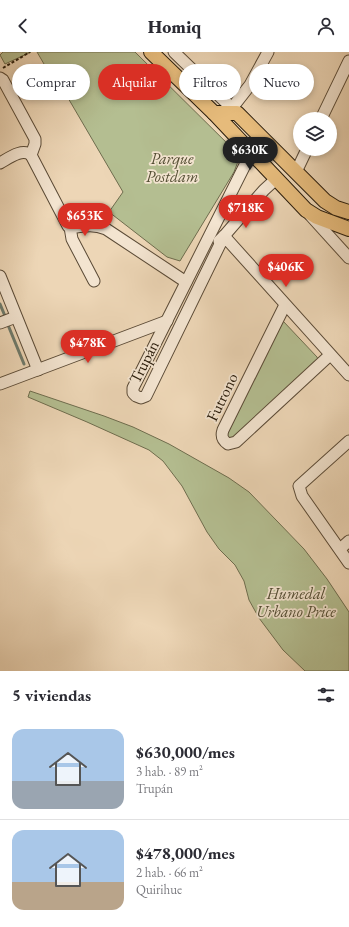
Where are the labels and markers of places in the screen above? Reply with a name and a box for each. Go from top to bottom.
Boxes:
pin: $630K [222,137,278,171]
pin: $718K [218,195,274,229]
pin: $653K [57,203,113,237]
pin: $406K [258,254,314,288]
pin: $478K [60,330,116,364]

